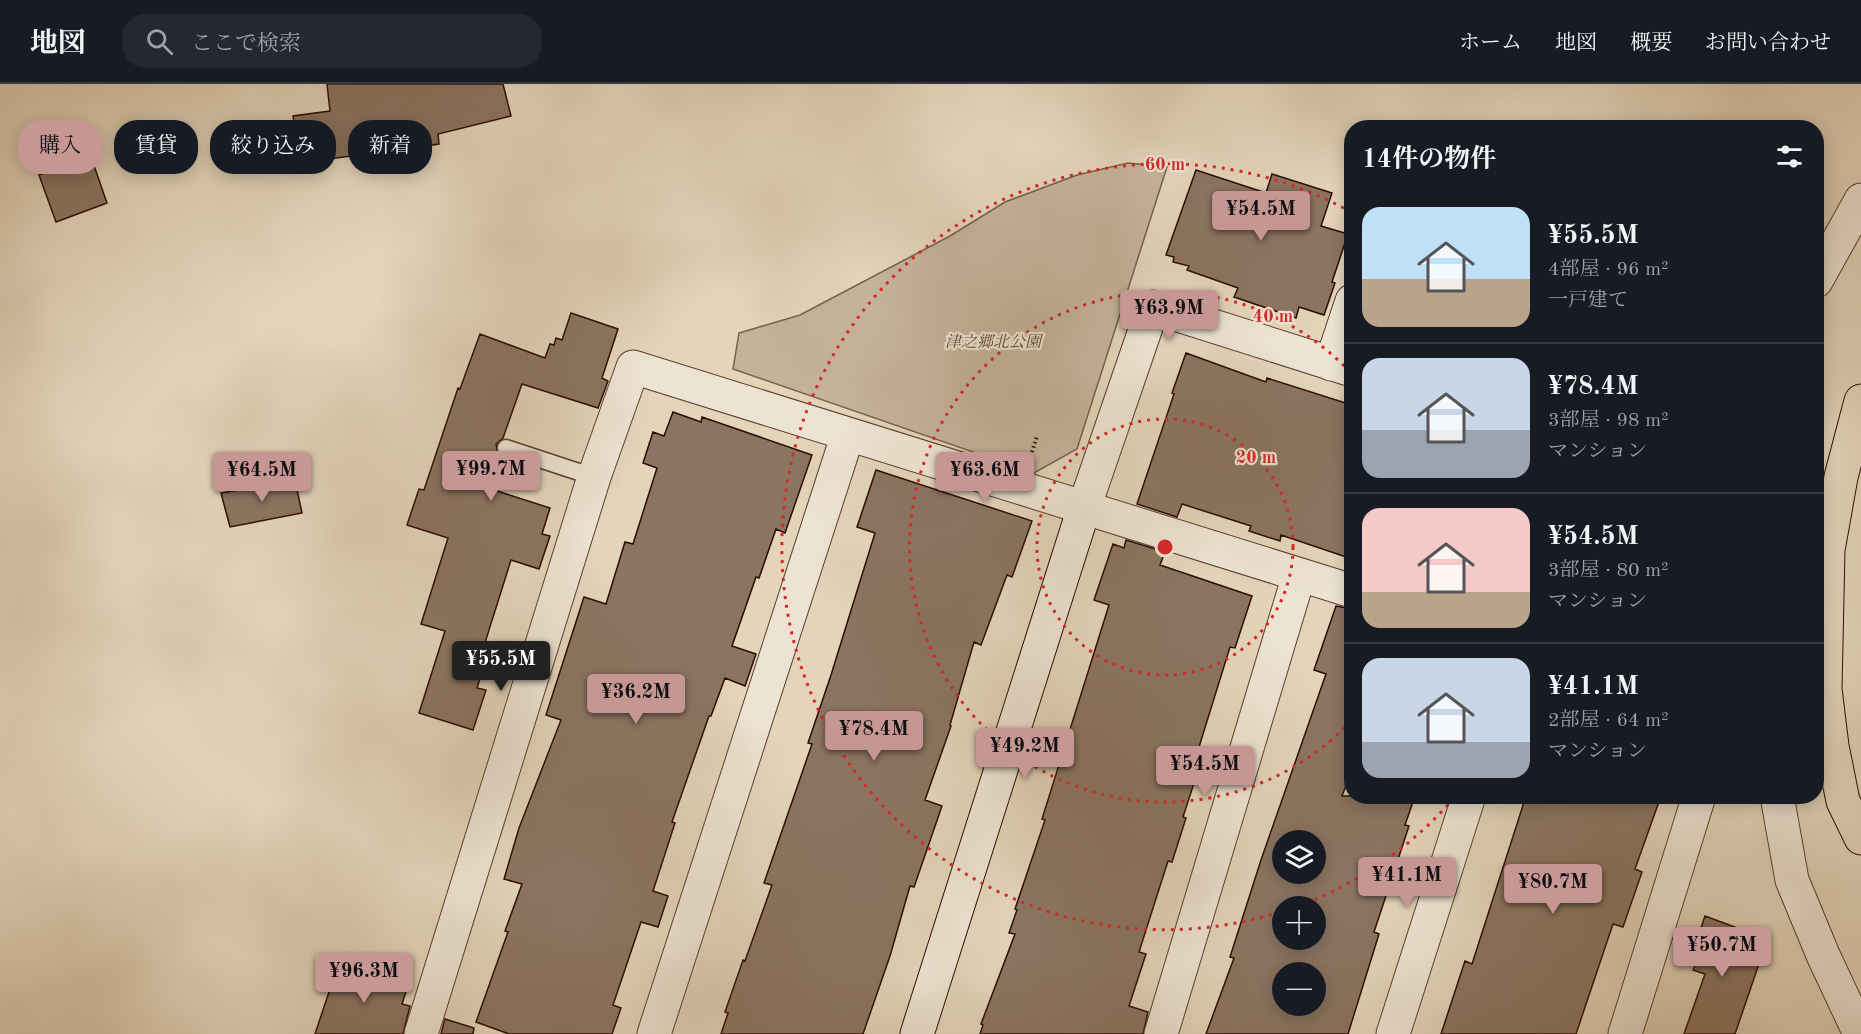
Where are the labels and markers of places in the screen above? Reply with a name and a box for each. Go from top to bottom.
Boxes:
pin: ¥54.5M [1212,191,1310,242]
pin: ¥63.9M [1120,290,1218,341]
pin: ¥99.7M [442,451,540,502]
pin: ¥64.5M [213,452,311,503]
pin: ¥63.6M [936,452,1034,503]
centre of rings [1155,537,1175,557]
pin: ¥55.5M [452,641,550,692]
pin: ¥36.2M [587,674,685,725]
pin: ¥78.4M [825,711,923,762]
pin: ¥49.2M [976,728,1074,779]
pin: ¥54.5M [1156,746,1254,797]
pin: ¥41.1M [1358,857,1456,908]
pin: ¥80.7M [1504,864,1602,915]
pin: ¥50.7M [1673,927,1771,978]
pin: ¥96.3M [315,953,413,1004]

